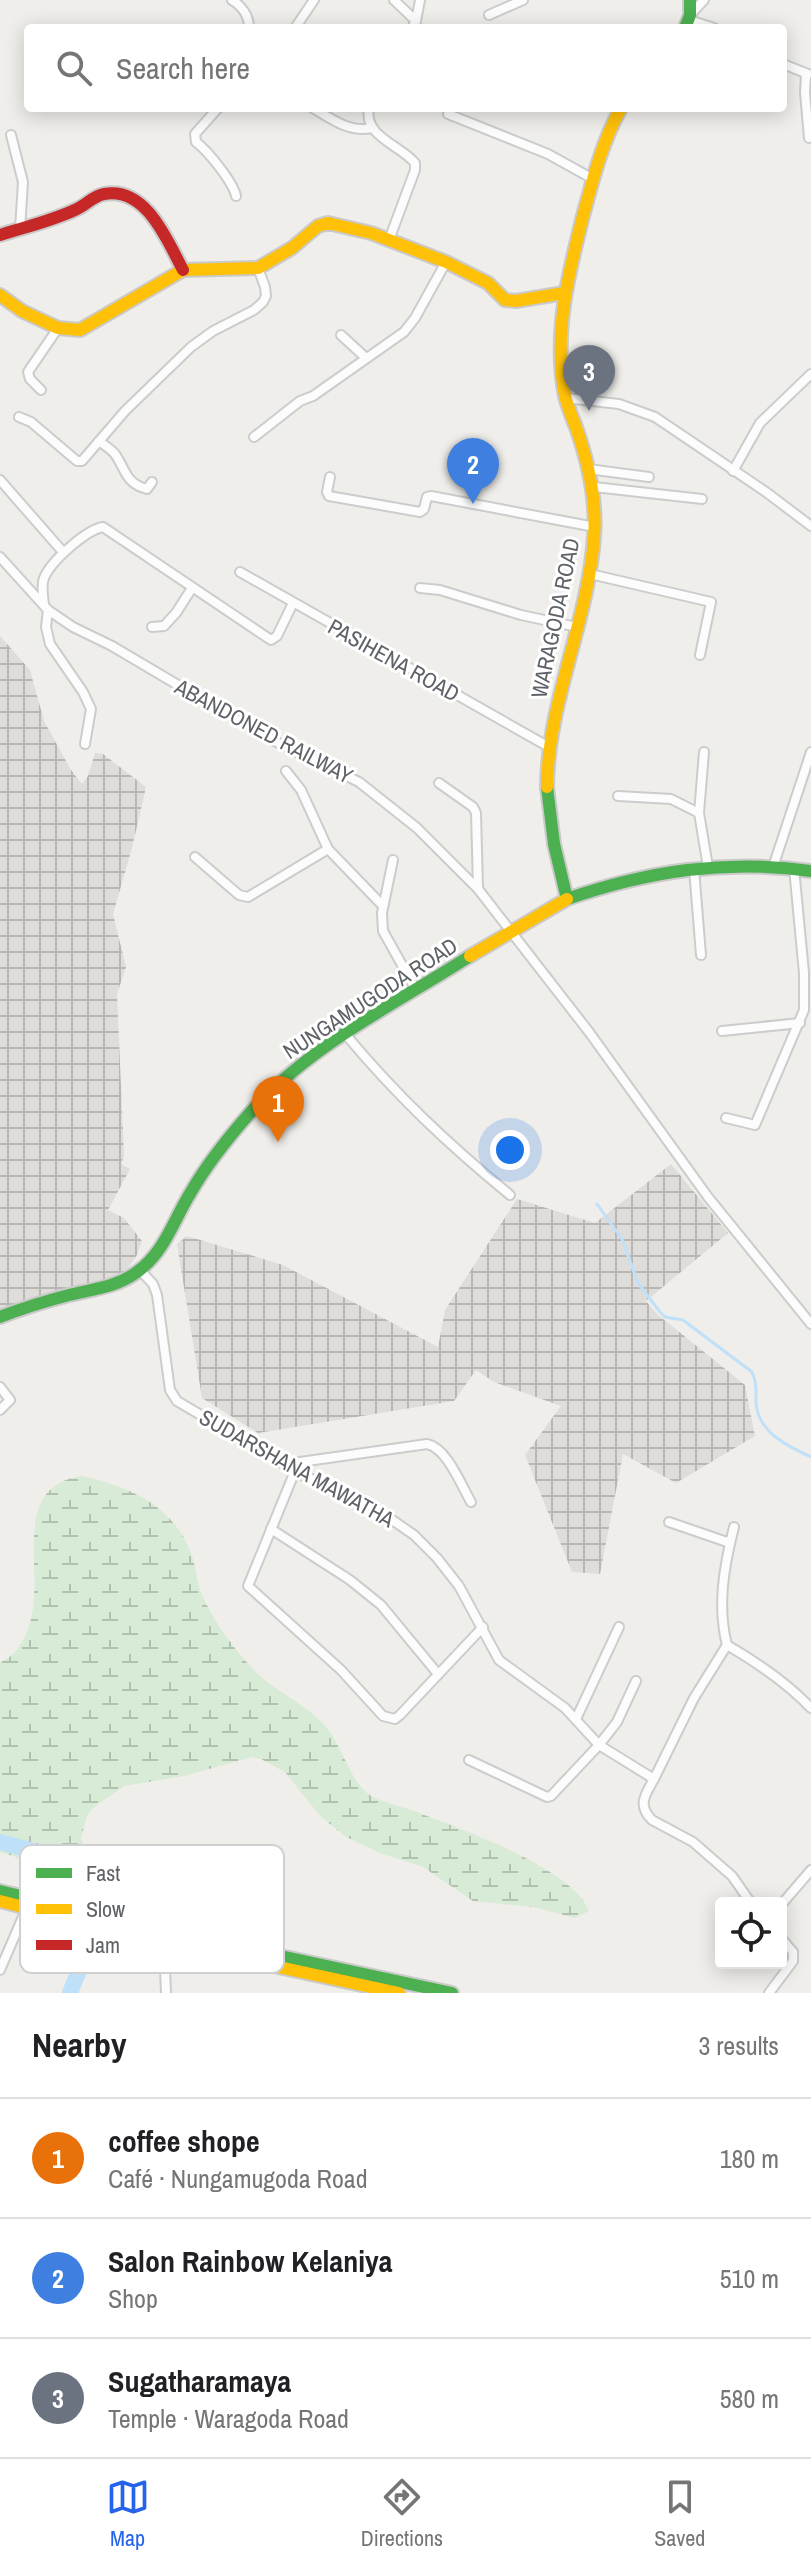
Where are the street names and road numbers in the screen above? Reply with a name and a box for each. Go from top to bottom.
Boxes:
street label: WARAGODA ROAD [523,535,587,701]
street label: PASIHENA ROAD [323,611,465,709]
street label: ABANDONED RAILWAY [169,671,358,791]
street label: NUNGAMUGODA ROAD [277,930,463,1066]
street label: SUDARSHANA MAWATHA [194,1402,401,1535]

